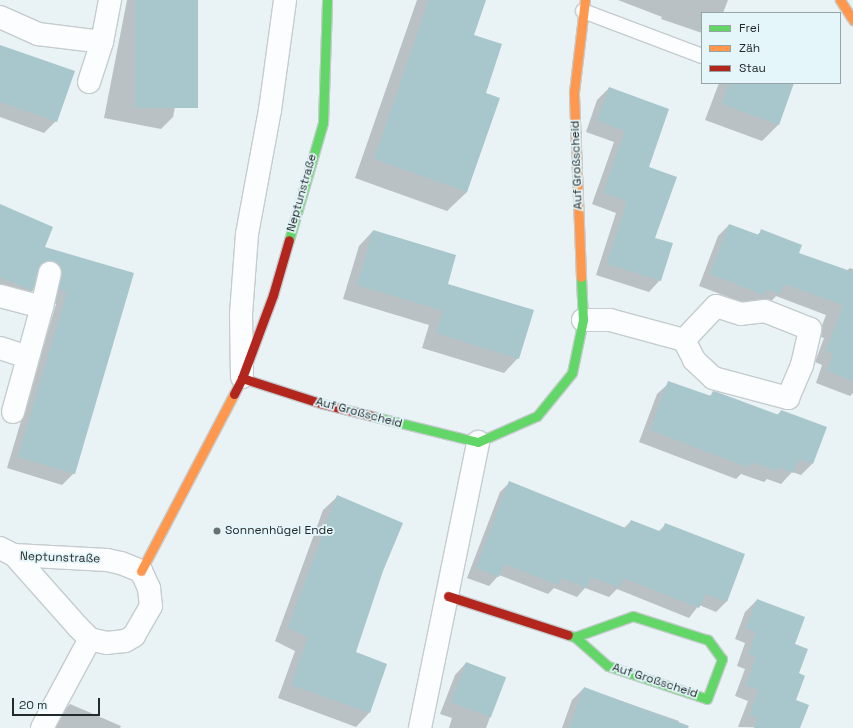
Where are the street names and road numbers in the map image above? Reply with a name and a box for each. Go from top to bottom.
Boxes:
street label: Auf Großscheid [568,120,586,210]
street label: Neptunstraße [284,152,320,234]
street label: Auf Großscheid [314,395,404,431]
street label: Neptunstraße [20,549,100,567]
street label: Auf Großscheid [610,660,700,702]

